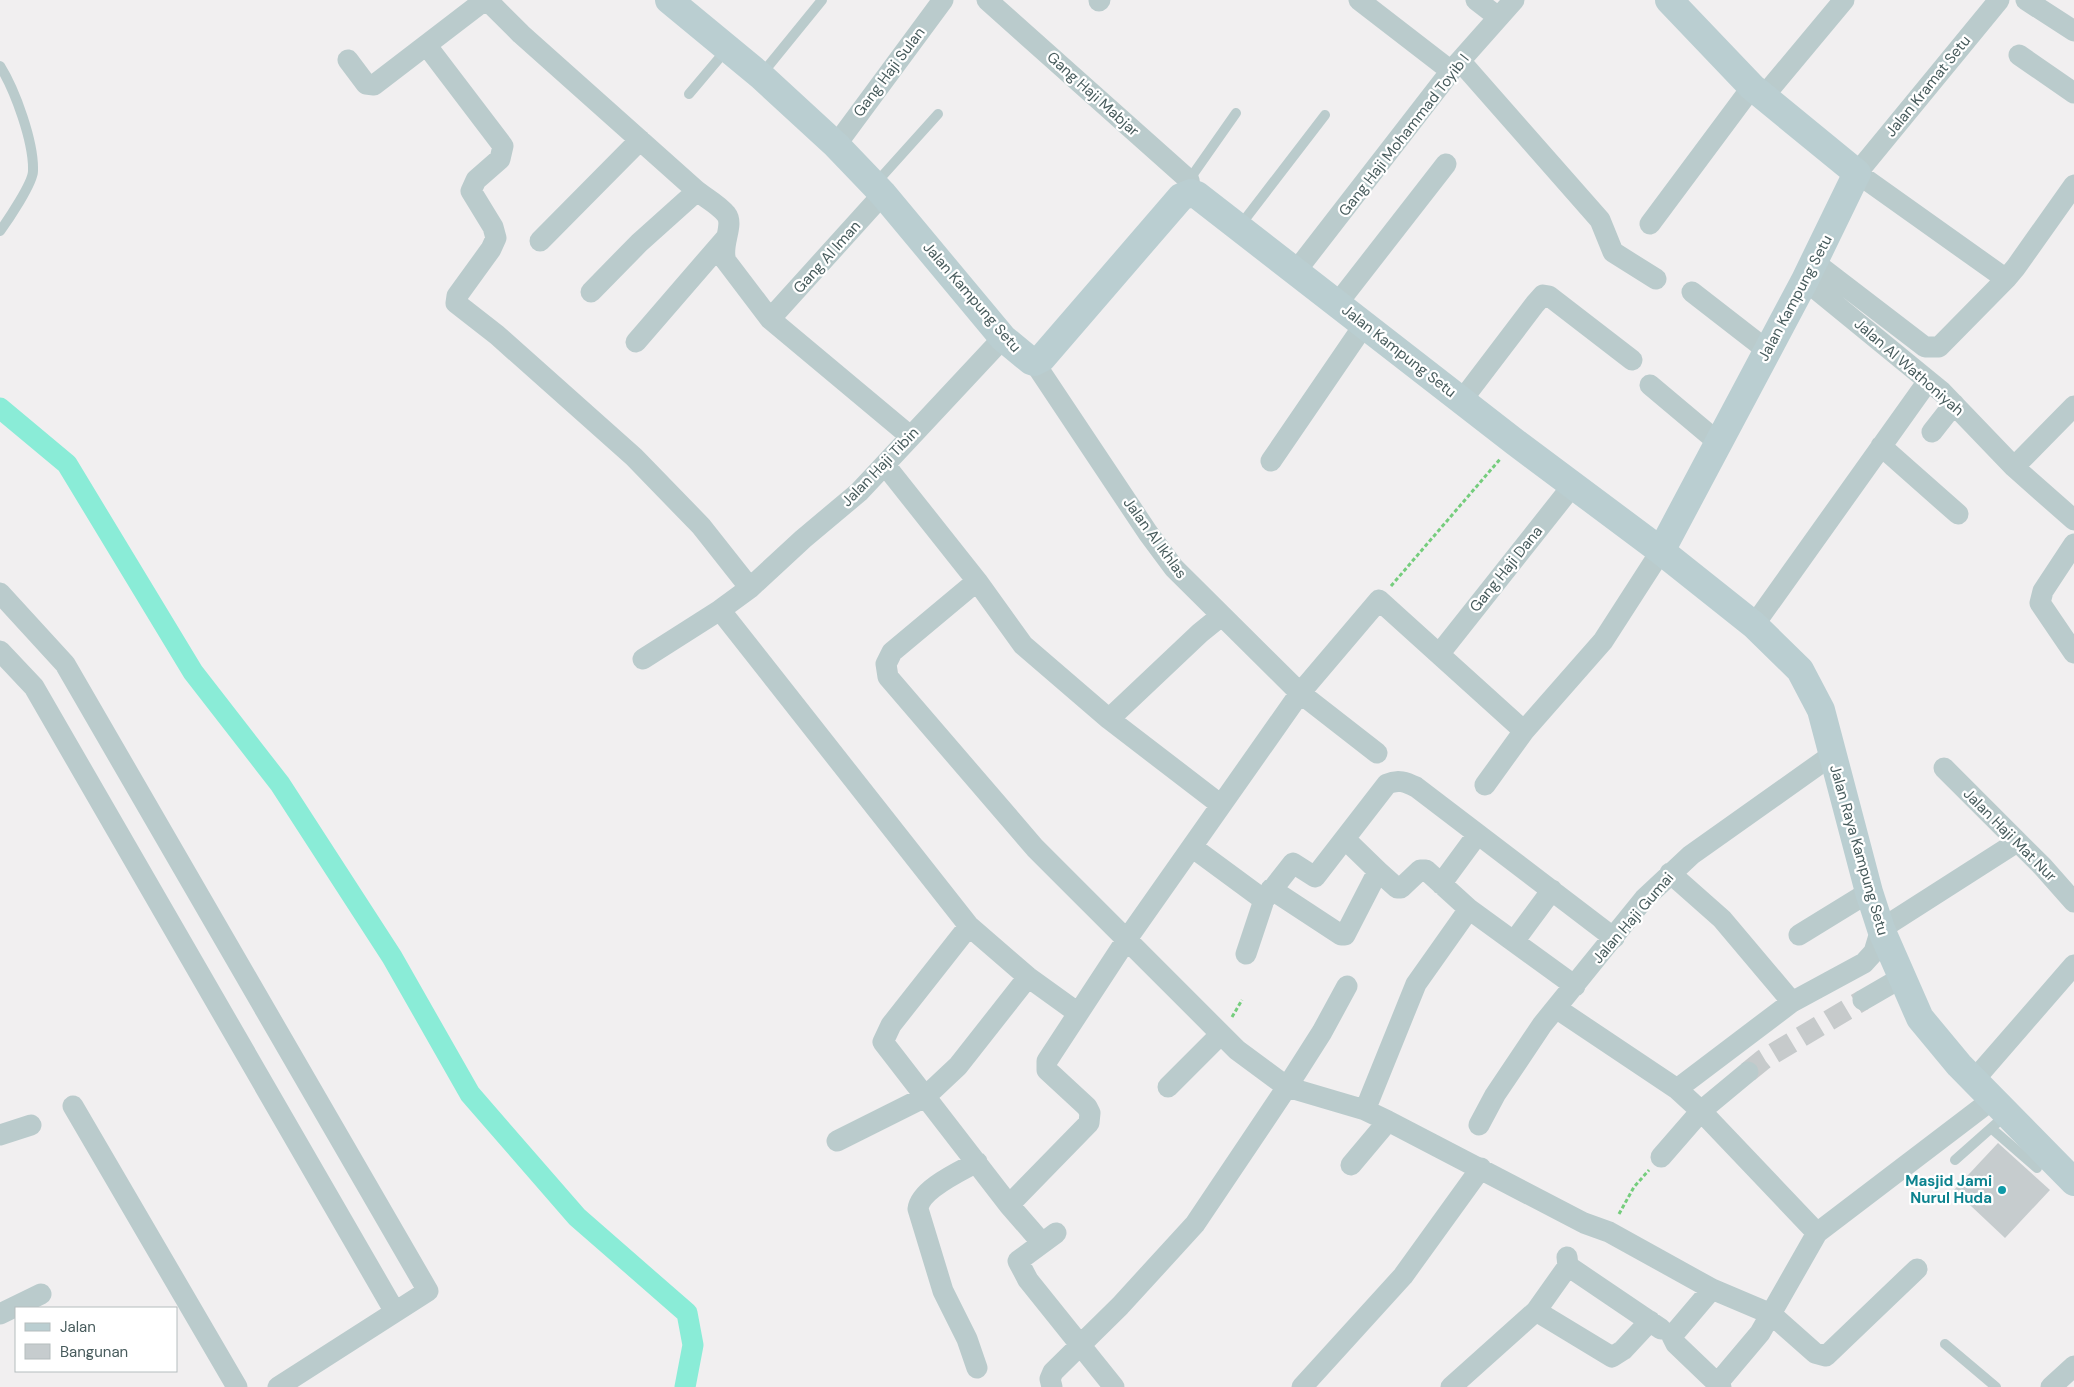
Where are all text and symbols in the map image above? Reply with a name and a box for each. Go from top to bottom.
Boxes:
street label: Gang Haji Sulan [849,23,929,121]
street label: Jalan Kramat Setu [1881,31,1975,141]
street label: Gang Haji Mabjar [1043,47,1144,141]
street label: Gang Haji Mohammad Toyib I [1334,50,1474,220]
street label: Gang Al Iman [789,216,865,298]
street label: Jalan Kampung Setu [1753,231,1837,365]
street label: Jalan Kampung Setu [918,238,1026,356]
street label: Jalan Kampung Setu [1338,300,1460,402]
street label: Jalan Al Wathoniyah [1850,314,1968,420]
street label: Jalan Haji Tibin [837,423,923,511]
street label: Jalan Al Ikhlas [1119,493,1191,583]
street label: Gang Haji Dana [1465,522,1547,616]
street label: Jalan Raya Kampung Setu [1825,762,1893,938]
street label: Jalan Haji Mat Nur [1959,784,2061,886]
street label: Jalan Haji Gumai [1588,868,1678,968]
place label: Masjid Jami Nurul Huda [1905,1171,1992,1208]
marker: Masjid Jami Nurul Huda [1996,1184,2008,1196]
legend [15,1307,178,1372]
text: Jalan [60,1317,96,1337]
text: Bangunan [60,1342,128,1362]

